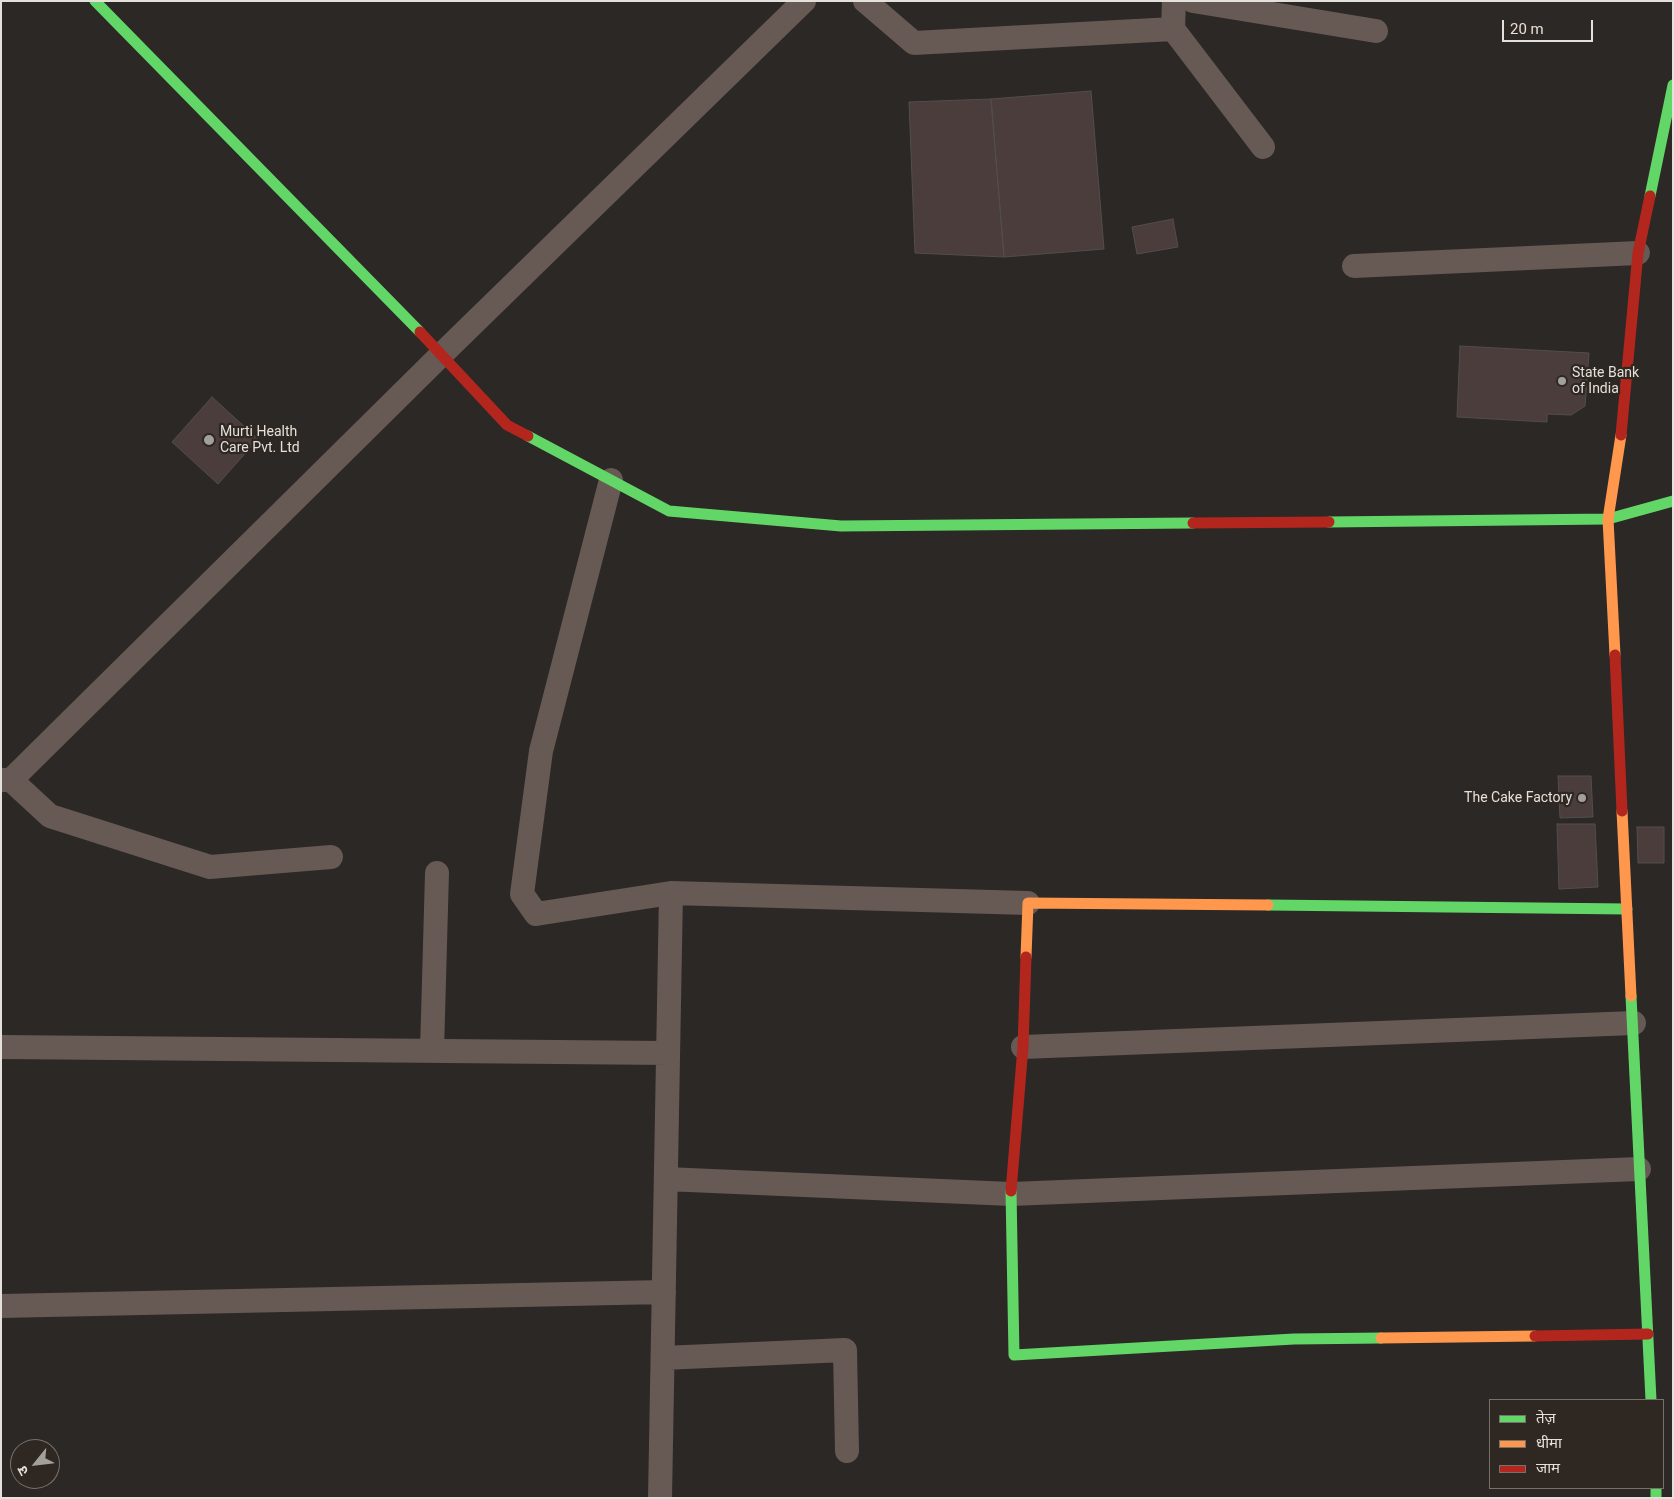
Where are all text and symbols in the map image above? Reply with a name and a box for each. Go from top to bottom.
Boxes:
scale bar [1504,10,1595,42]
text: 20 m [1510,20,1544,38]
place label: State Bank of India [1572,365,1639,398]
marker: State Bank of India [1556,375,1568,387]
place label: Murti Health Care Pvt. Ltd [220,424,300,457]
marker: Murti Health Care Pvt. Ltd [202,433,216,447]
place label: The Cake Factory [1464,790,1572,806]
marker: The Cake Factory [1576,792,1588,804]
legend [1489,1399,1664,1489]
text: तेज़ [1536,1409,1556,1427]
text: धीमा [1536,1434,1562,1452]
north arrow [10,1439,60,1489]
text: जाम [1536,1459,1560,1477]
text: उ [14,1463,32,1478]

